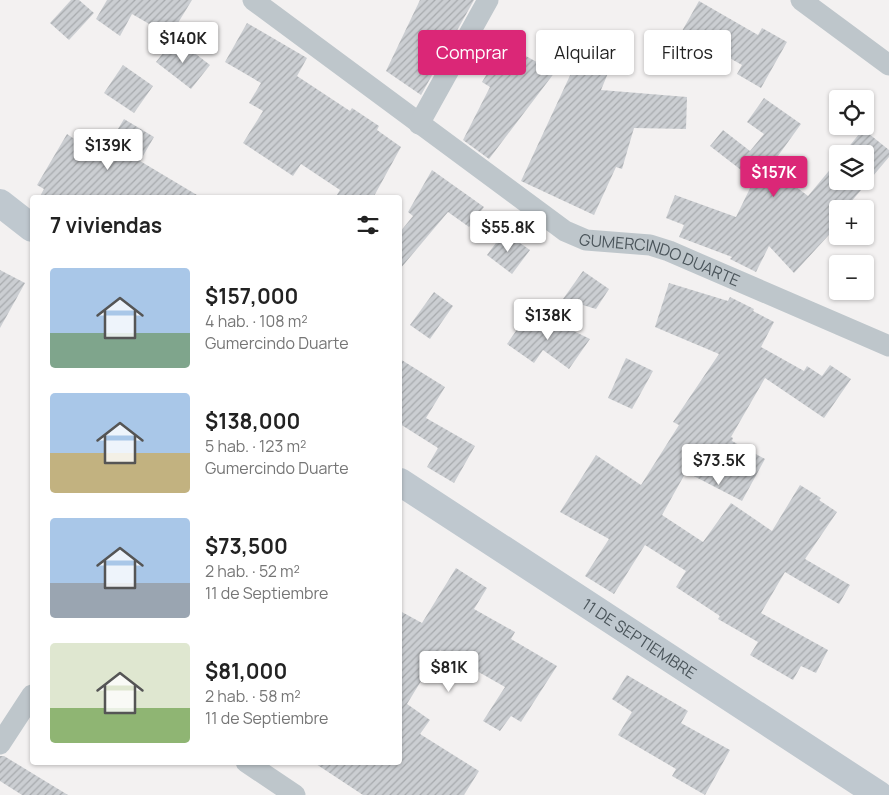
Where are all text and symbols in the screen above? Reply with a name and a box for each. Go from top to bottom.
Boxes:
pin: $140K [148,22,218,64]
text: $140K [159,27,207,49]
chip: Comprar [418,30,526,75]
chip: Alquilar [536,30,634,75]
chip: Filtros [644,30,731,75]
map controls [829,90,874,300]
button: locate [829,90,874,135]
pin: $139K [73,128,143,171]
text: $139K [85,134,131,156]
button: layers [829,145,874,190]
pin: $157K [739,156,809,198]
text: $157K [751,161,797,183]
button: + [829,200,874,245]
pin: $55.8K [467,210,549,253]
text: 7 viviendas [50,211,162,239]
icon: filters [354,211,382,239]
text: $55.8K [481,216,535,238]
street label: GUMERCINDO DUARTE [576,227,743,291]
button: − [829,255,874,300]
text: $157,000 [205,282,298,310]
icon: home [90,288,150,348]
pin: $138K [513,298,583,341]
text: $138K [525,304,571,326]
text: 4 hab. · 108 m² [205,310,308,332]
text: Gumercindo Duarte [205,332,349,354]
text: $138,000 [205,407,300,435]
icon: home [90,413,150,473]
text: 5 hab. · 123 m² [205,435,306,457]
pin: $73.5K [678,444,760,486]
text: $73.5K [693,449,745,471]
text: Gumercindo Duarte [205,457,349,479]
text: $73,500 [205,532,288,560]
icon: home [90,538,150,598]
text: 2 hab. · 52 m² [205,560,300,582]
text: 11 de Septiembre [205,582,328,604]
street label: 11 DE SEPTIEMBRE [578,593,701,684]
pin: $81K [419,650,479,693]
text: $81K [430,656,468,678]
text: $81,000 [205,657,287,685]
icon: home [90,663,150,723]
text: 2 hab. · 58 m² [205,685,301,707]
text: 11 de Septiembre [205,707,328,729]

